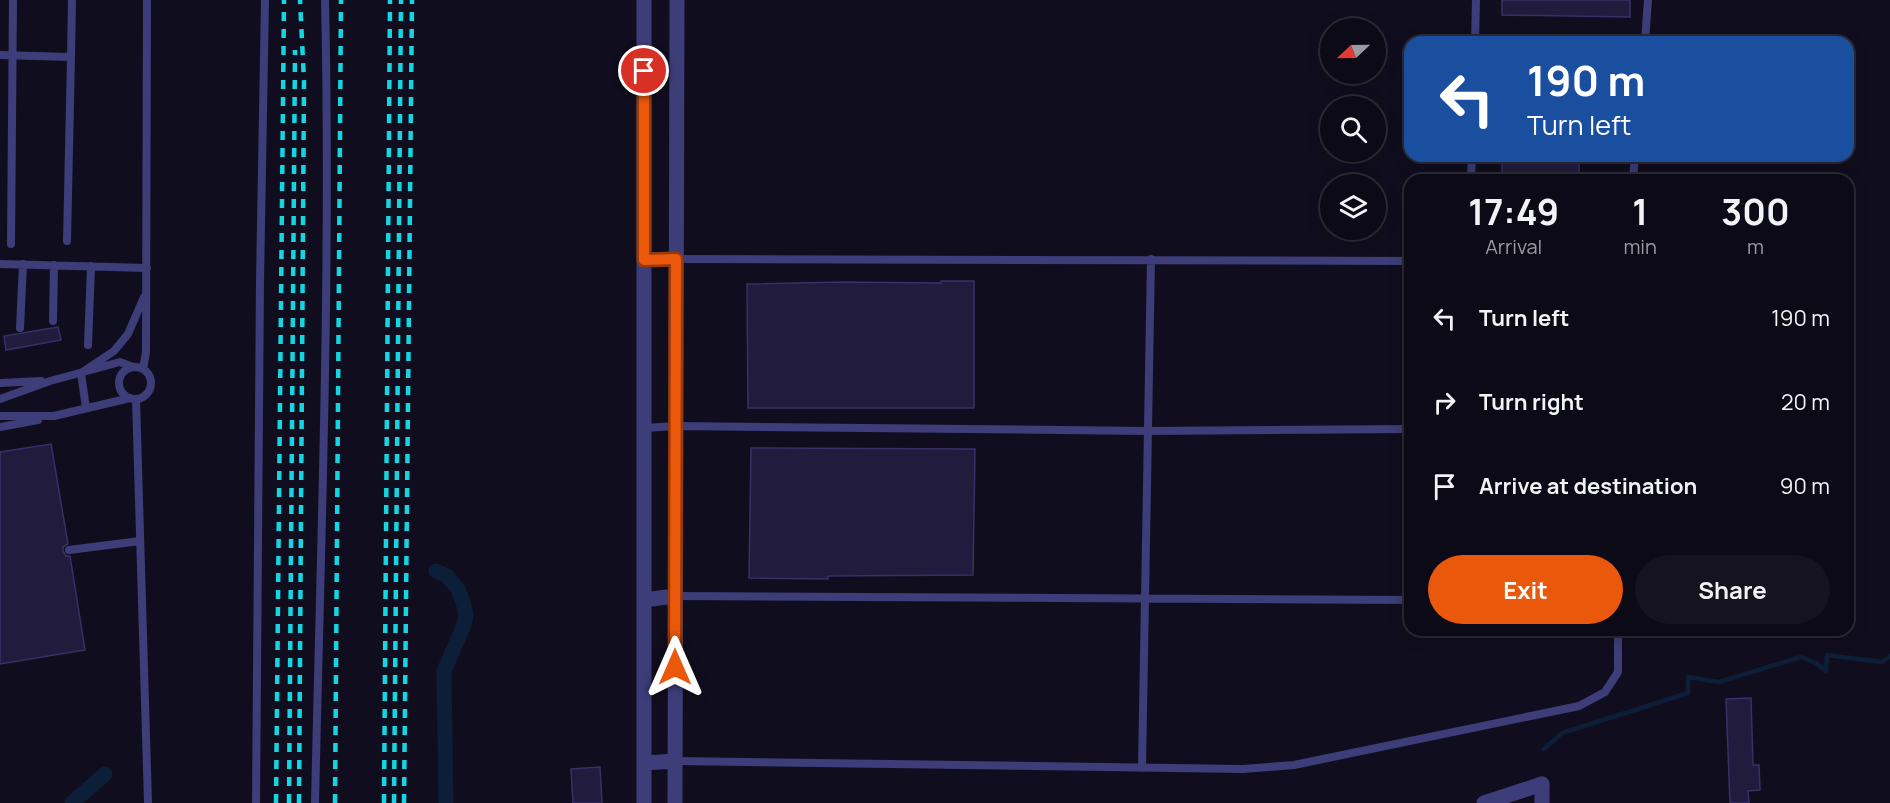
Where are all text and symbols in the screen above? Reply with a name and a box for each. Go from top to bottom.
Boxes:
north arrow [1320,18,1386,84]
map controls [1320,18,1386,240]
pin [618,45,669,96]
text: 190 m [1527,51,1645,109]
icon: arrive [627,54,660,87]
icon: left [1428,60,1506,138]
button: search [1320,96,1386,162]
text: Turn left [1527,106,1631,143]
button: layers [1320,174,1386,240]
text: 17:49 [1468,187,1559,236]
text: 1 [1632,187,1648,236]
text: 300 [1721,187,1790,236]
text: Arrival [1485,233,1542,260]
text: min [1623,233,1657,260]
text: m [1747,233,1764,260]
icon: left [1428,302,1461,335]
text: Turn left [1479,303,1569,333]
text: 190 m [1771,303,1830,333]
icon: right [1428,386,1461,419]
text: Turn right [1479,387,1584,417]
text: 20 m [1781,387,1830,417]
icon: arrive [1428,470,1461,503]
text: Arrive at destination [1479,471,1697,501]
text: 90 m [1780,471,1830,501]
button: Exit [1428,555,1623,624]
button: Share [1635,555,1830,624]
position arrow [643,635,707,699]

